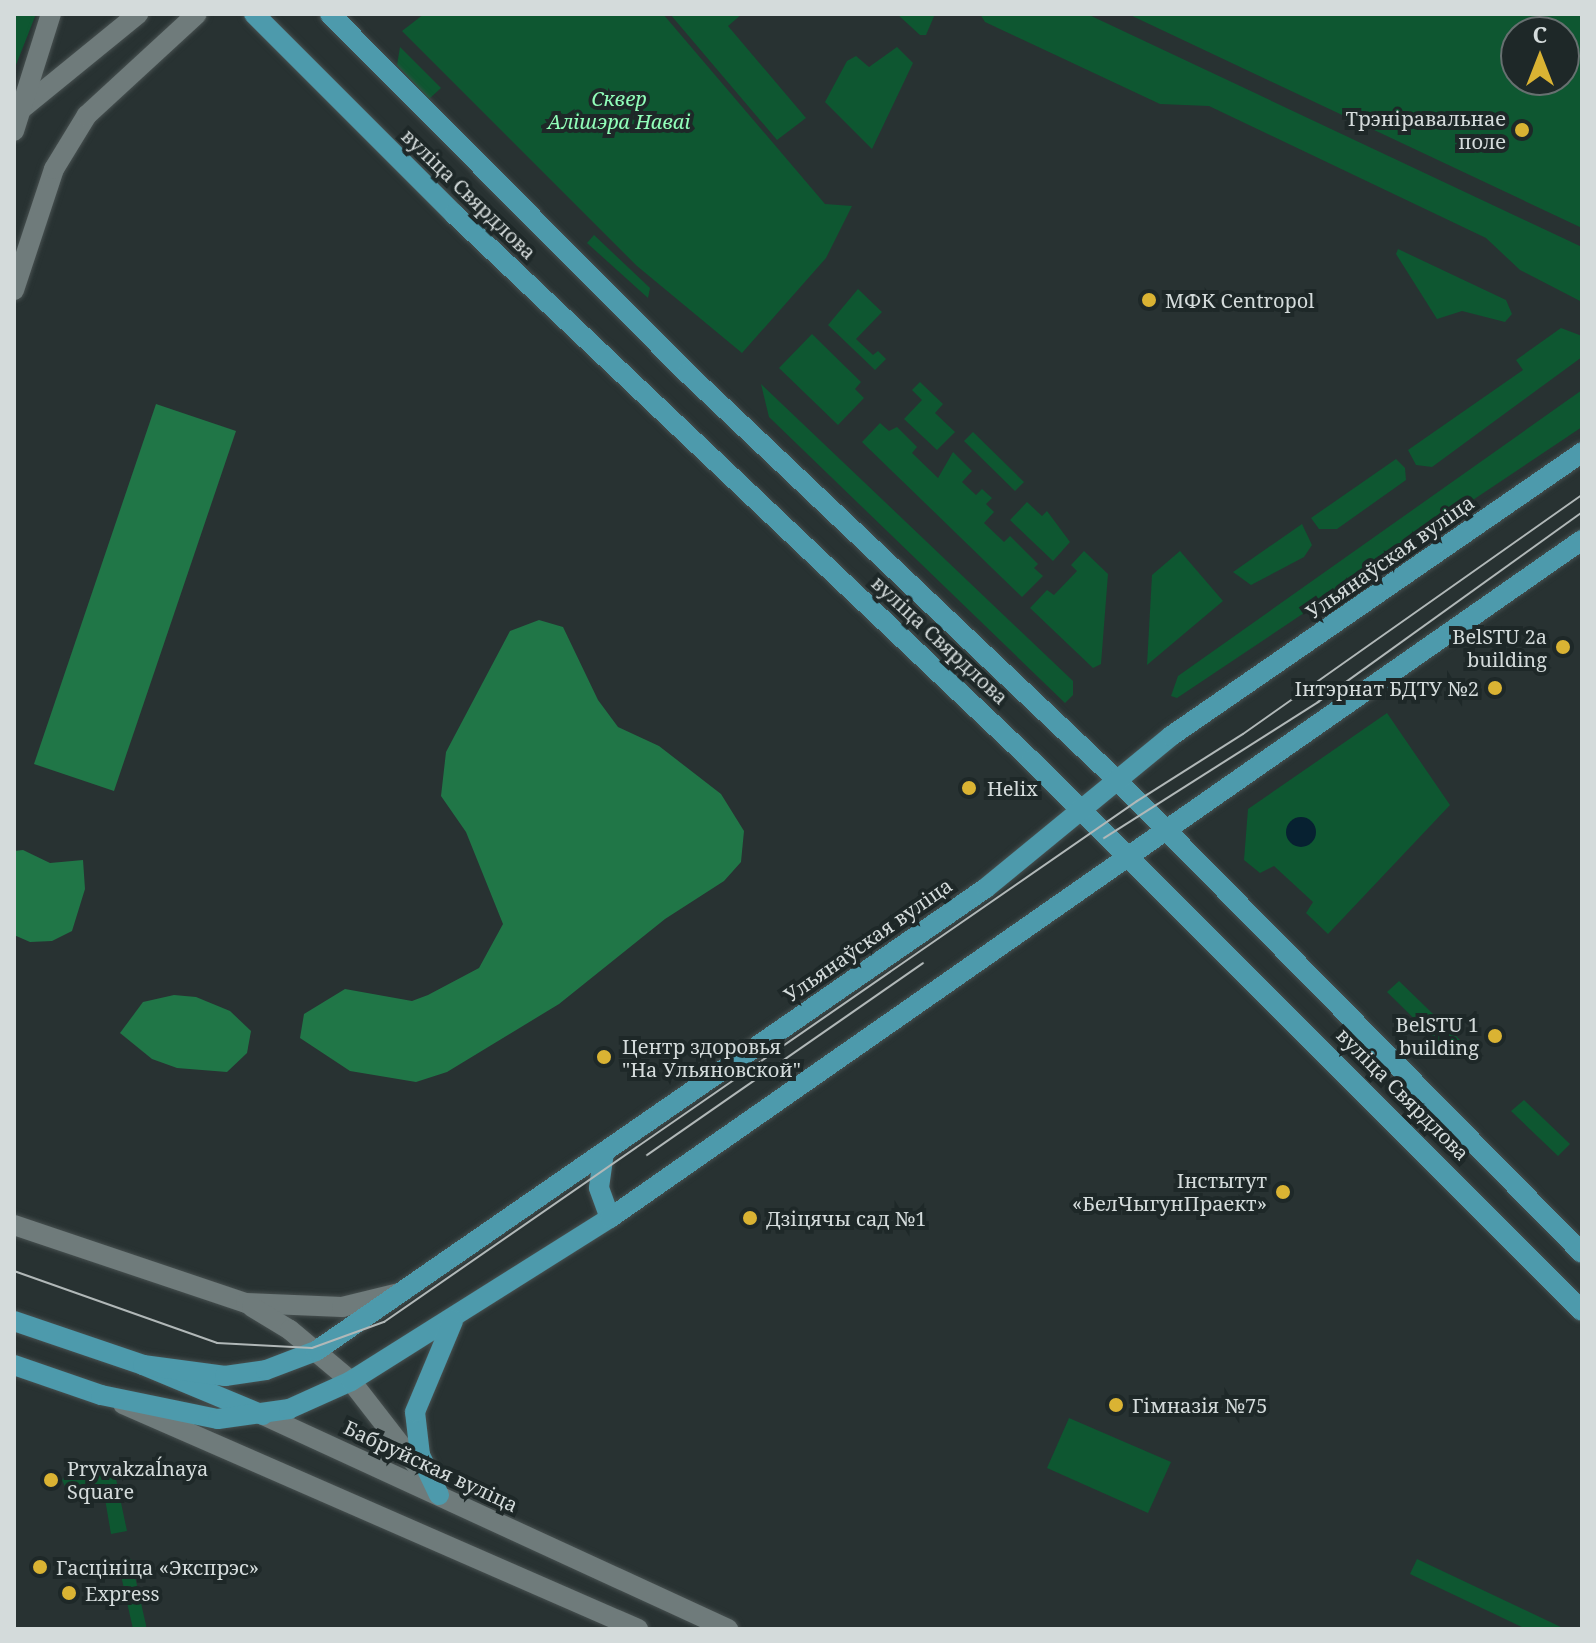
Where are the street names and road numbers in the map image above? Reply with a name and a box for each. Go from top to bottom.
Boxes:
street label: вуліца Свярдлова [397,124,541,264]
street label: Ульянаўская вуліца [1301,490,1479,624]
street label: вуліца Свярдлова [867,571,1013,709]
street label: Ульянаўская вуліца [779,873,957,1007]
street label: вуліца Свярдлова [1332,1023,1474,1165]
street label: Бабруйская вуліца [340,1415,522,1517]

